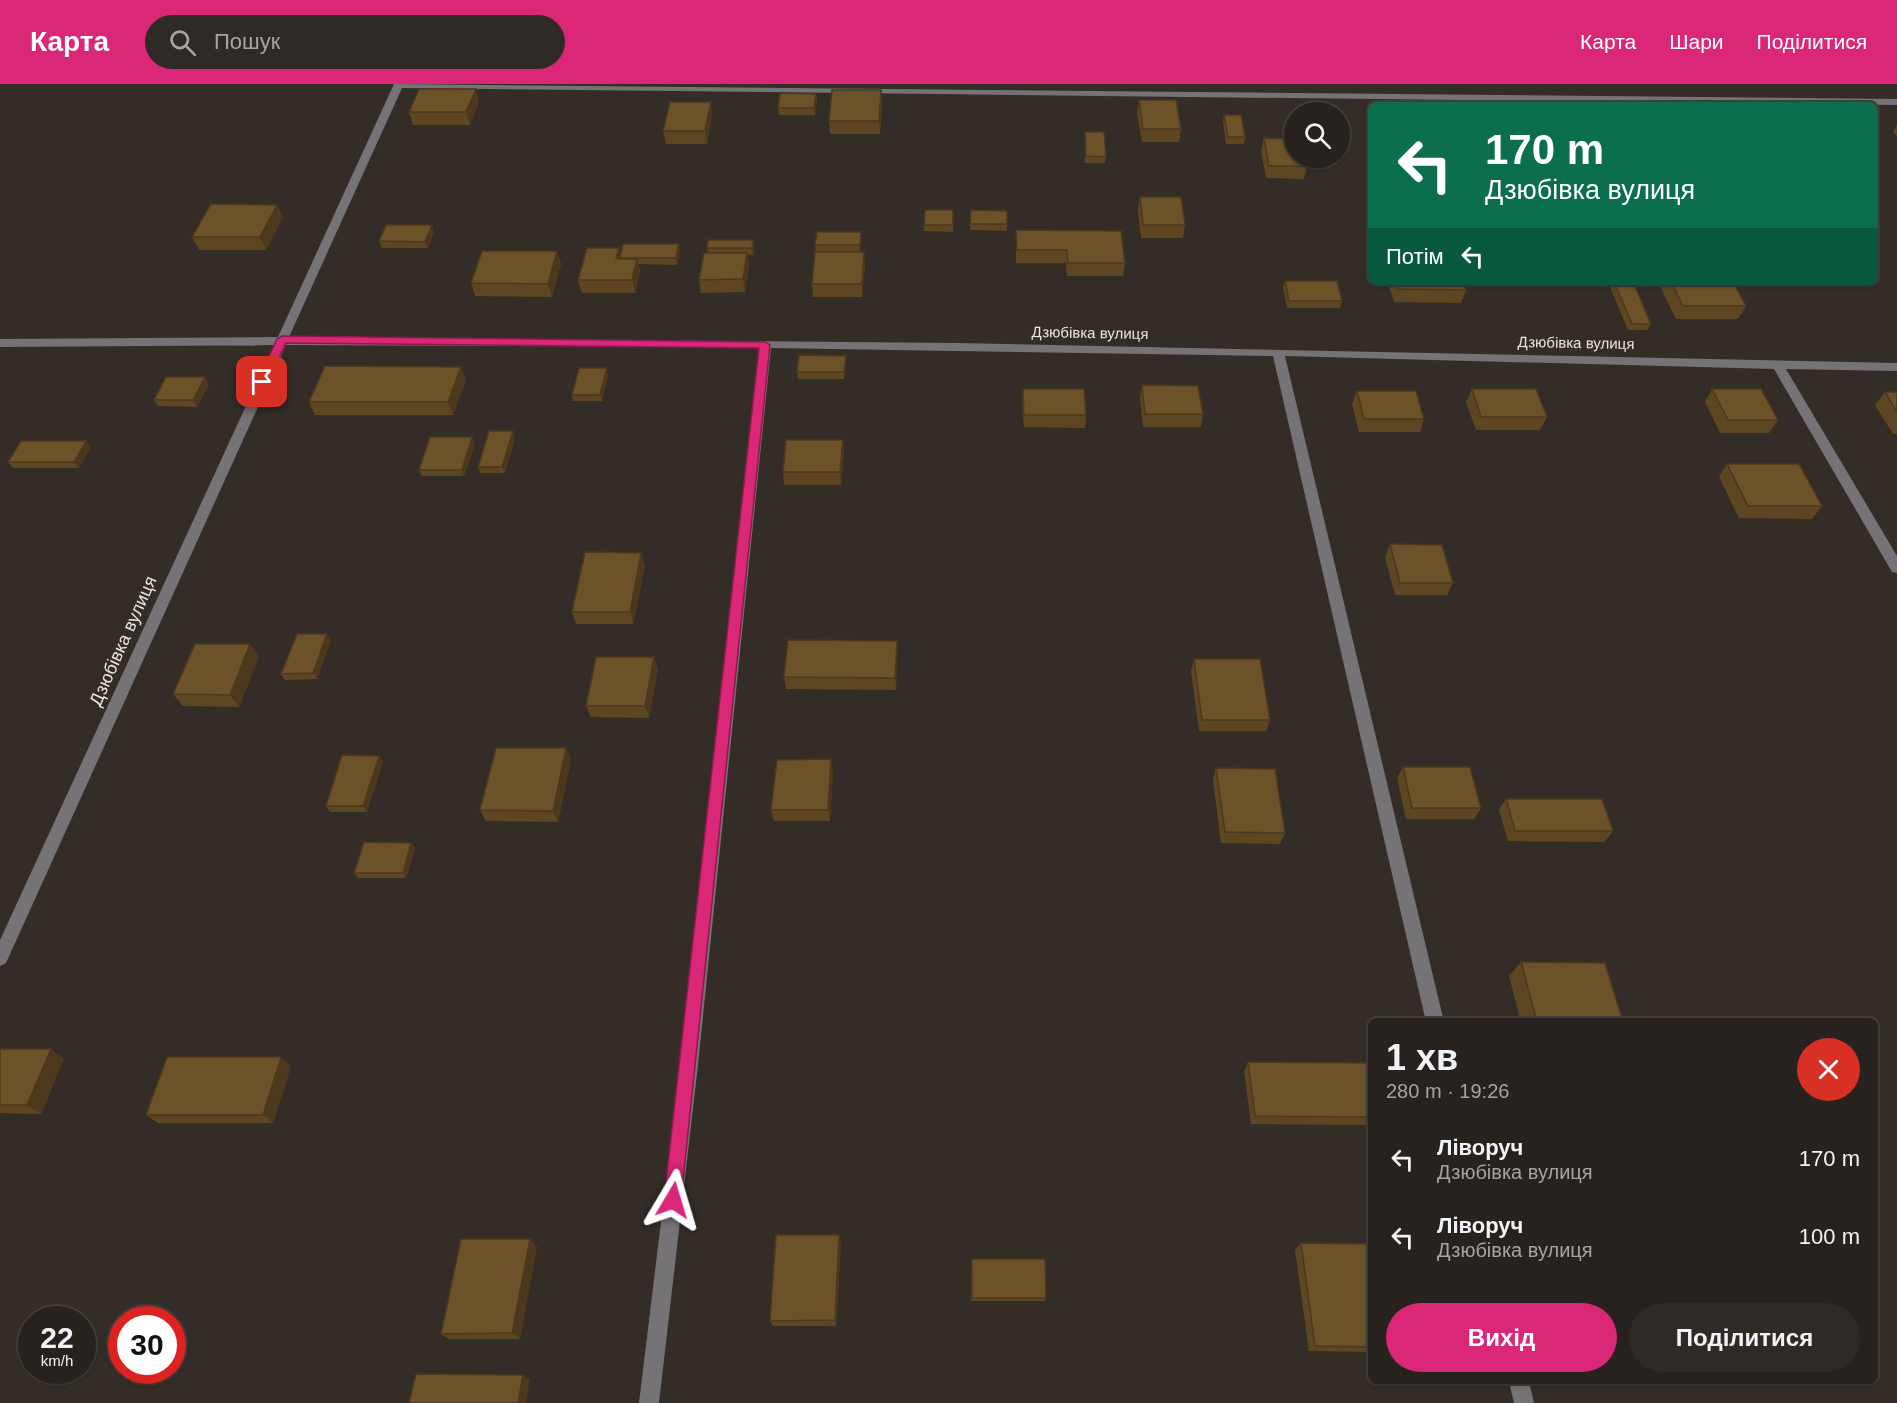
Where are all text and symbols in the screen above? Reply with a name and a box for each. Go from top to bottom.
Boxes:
search box [145,15,565,69]
text: Карта [30,26,109,57]
icon: search [166,26,199,59]
text: Пошук [214,29,280,54]
text: Карта [1580,30,1636,53]
text: Шари [1669,30,1724,53]
text: Поділитися [1757,30,1867,53]
map controls [1284,102,1350,168]
button: search [1284,102,1350,168]
icon: left [1386,126,1464,204]
text: 170 m [1485,126,1604,173]
text: Дзюбівка вулиця [1485,175,1695,205]
icon: left [1456,240,1489,273]
text: Потім [1386,244,1444,269]
street label: Дзюбівка вулиця [1032,323,1149,342]
street label: Дзюбівка вулиця [1518,333,1635,352]
pin [236,356,287,407]
icon: arrive [245,365,278,398]
street label: Дзюбівка вулиця [85,573,161,709]
text: 1 хв [1386,1037,1458,1078]
button: close [1797,1038,1860,1101]
text: 280 m · 19:26 [1386,1080,1509,1102]
text: Ліворуч [1437,1135,1523,1160]
icon: left [1386,1143,1419,1176]
text: 170 m [1799,1146,1860,1171]
text: Дзюбівка вулиця [1437,1161,1593,1183]
position arrow [641,1168,705,1232]
text: Ліворуч [1437,1213,1523,1238]
icon: left [1386,1221,1419,1254]
text: 100 m [1799,1224,1860,1249]
text: Дзюбівка вулиця [1437,1239,1593,1261]
button: Вихід [1386,1303,1617,1372]
button: Поділитися [1629,1303,1860,1372]
speed limit sign: 30 [108,1306,186,1384]
text: 22 [40,1321,74,1354]
text: km/h [41,1352,73,1369]

